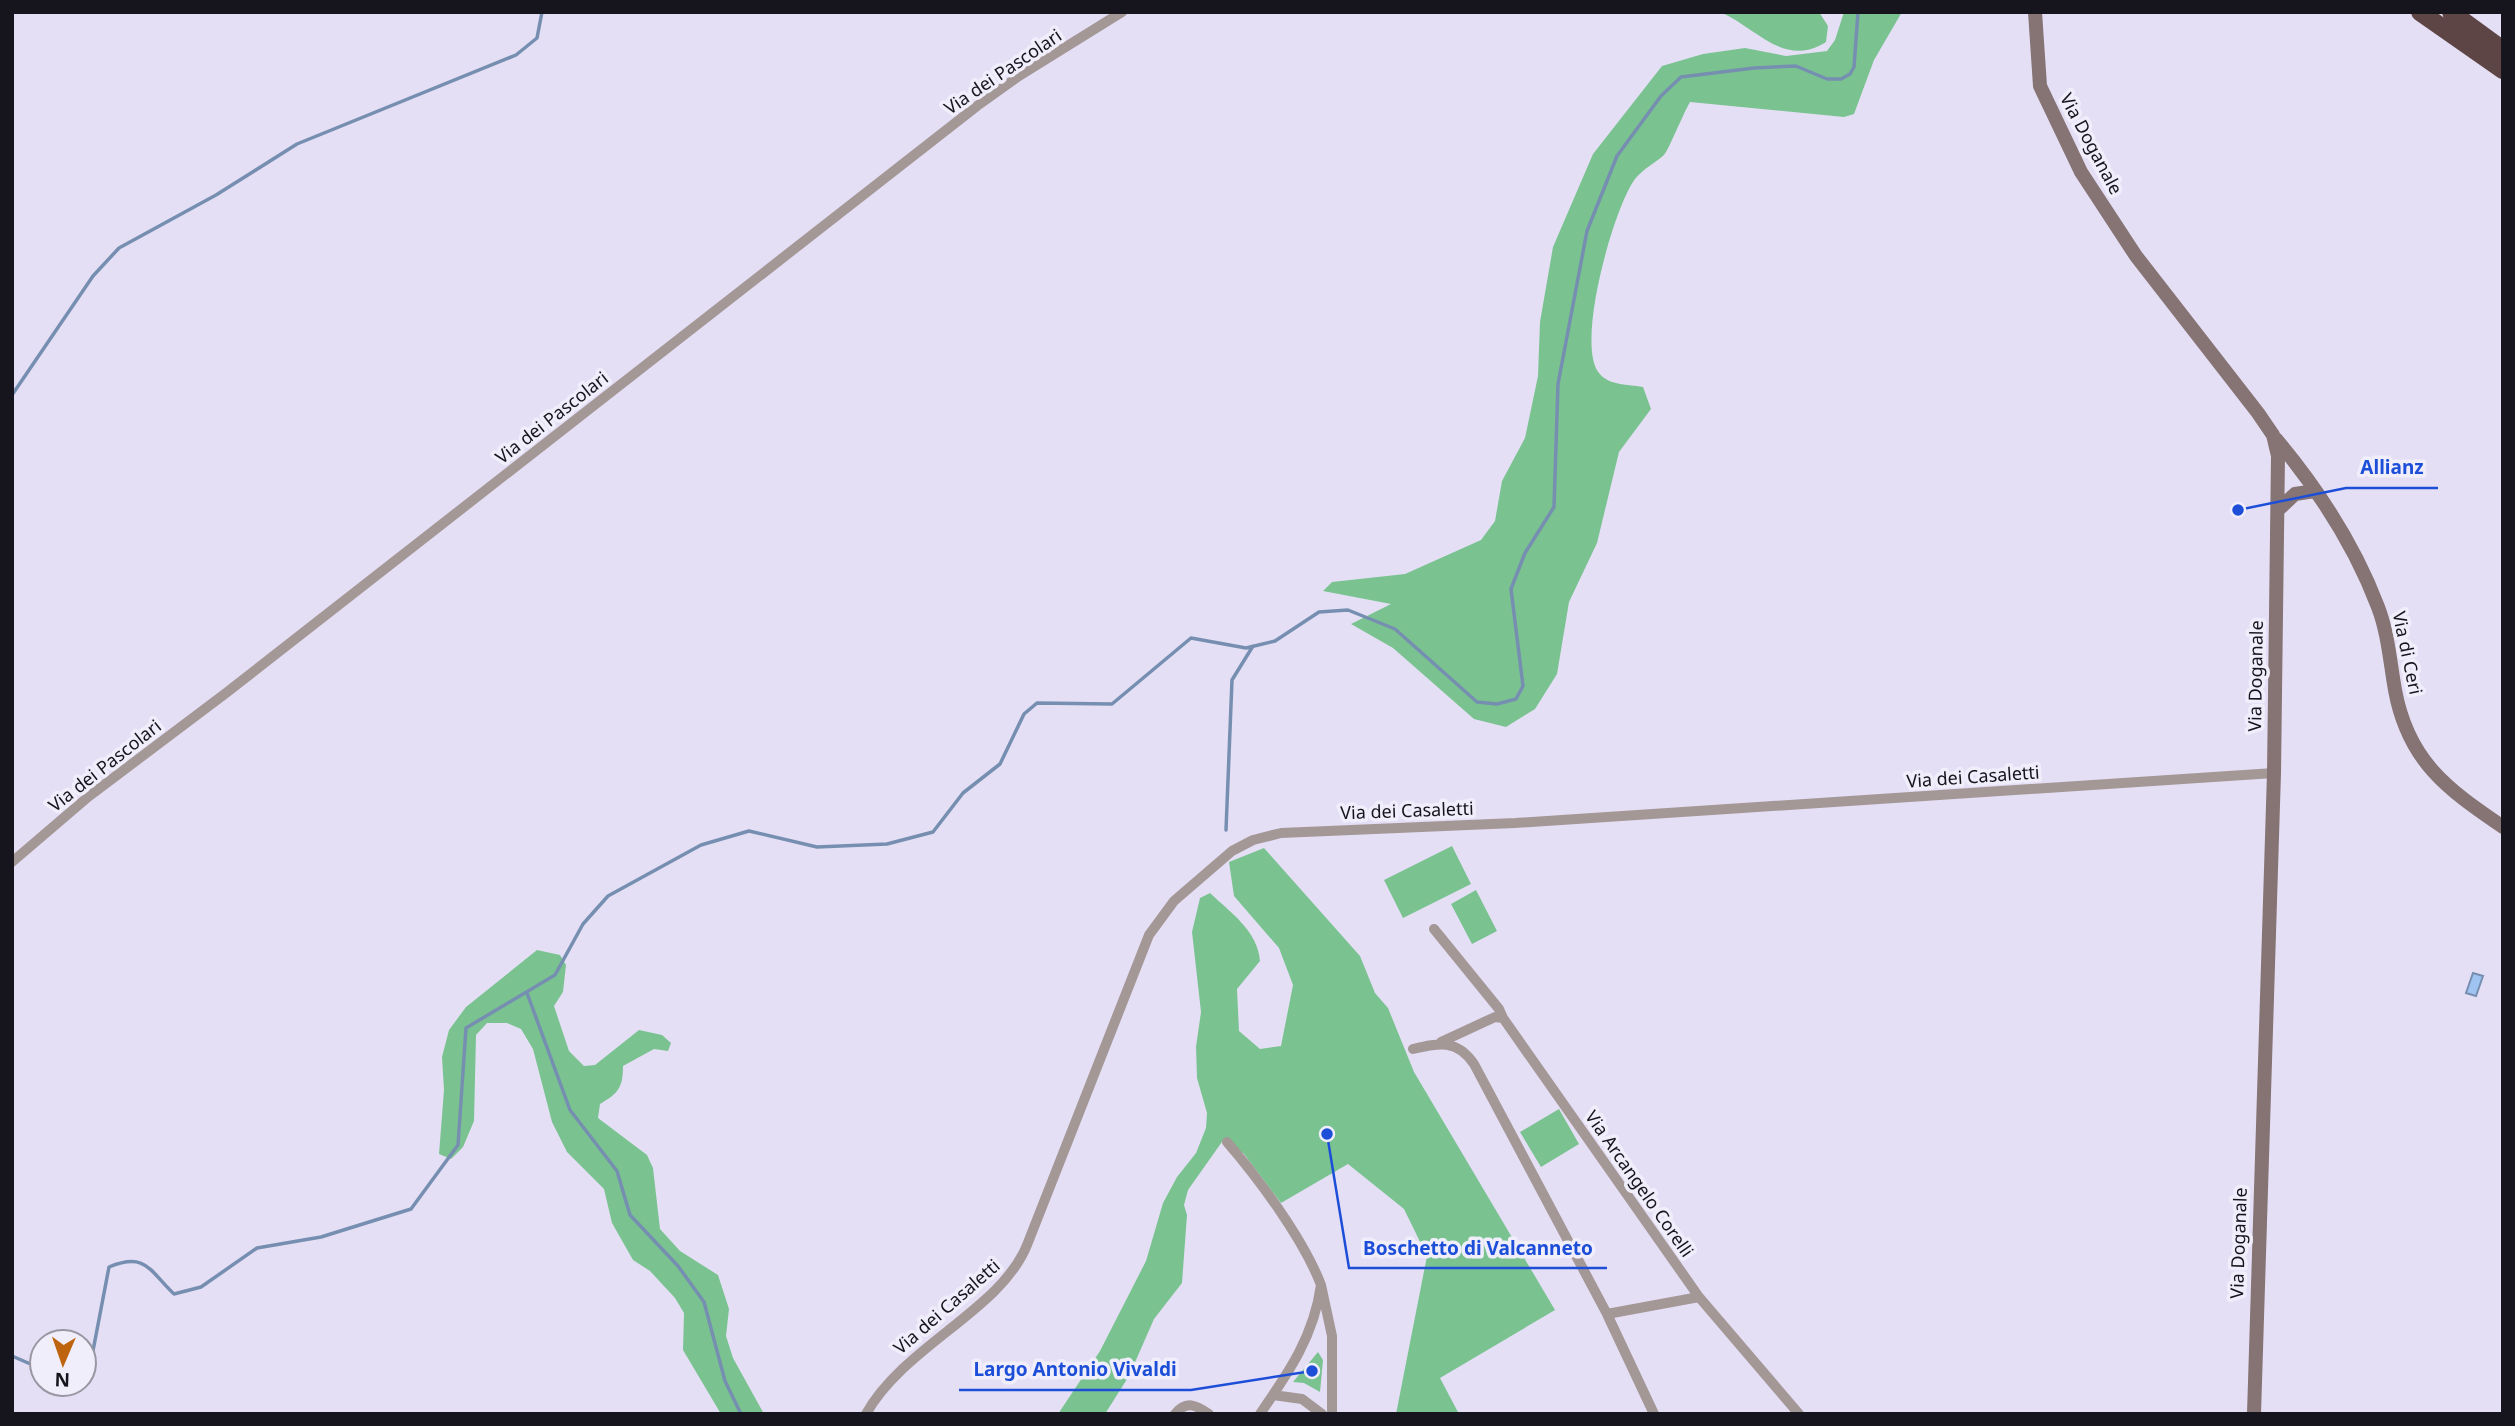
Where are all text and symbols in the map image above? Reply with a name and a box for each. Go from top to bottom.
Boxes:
street label: Via dei Pascolari [939,23,1066,119]
street label: Via Doganale [2055,89,2129,198]
street label: Via dei Pascolari [490,366,613,469]
callout: Allianz [2346,448,2438,488]
text: Allianz [2360,454,2424,480]
street label: Via di Ceri [2387,609,2428,696]
street label: Via Doganale [2242,620,2268,732]
street label: Via dei Pascolari [43,714,166,817]
street label: Via dei Casaletti [1906,759,2040,793]
street label: Via dei Casaletti [1340,796,1474,824]
street label: Via Arcangelo Corelli [1580,1105,1699,1261]
street label: Via Doganale [2224,1187,2252,1299]
callout: Boschetto di Valcanneto [1349,1228,1607,1268]
text: Boschetto di Valcanneto [1363,1235,1593,1261]
street label: Via dei Casaletti [888,1253,1005,1359]
north arrow [28,1328,98,1398]
callout: Largo Antonio Vivaldi [959,1350,1191,1390]
text: Largo Antonio Vivaldi [973,1356,1177,1382]
text: N [54,1367,71,1393]

